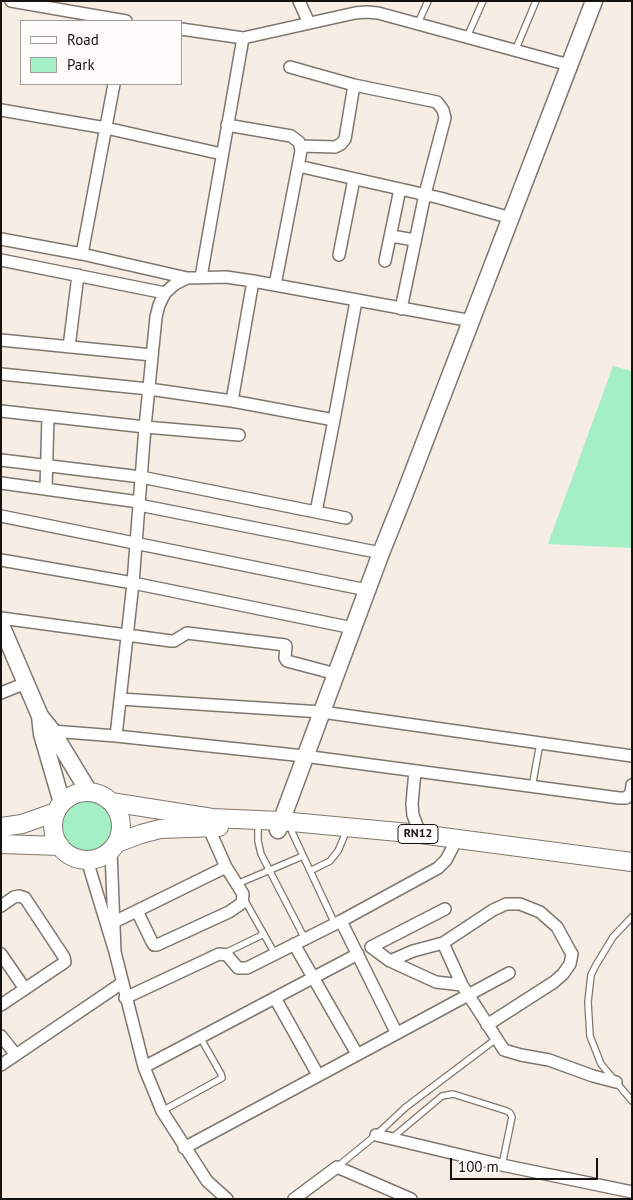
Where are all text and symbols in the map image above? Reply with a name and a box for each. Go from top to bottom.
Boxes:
legend [20,20,182,85]
text: Road [67,30,99,49]
text: Park [67,55,95,74]
road number: RN12 [398,824,438,844]
scale bar [453,1148,600,1180]
text: 100 m [458,1157,499,1176]

